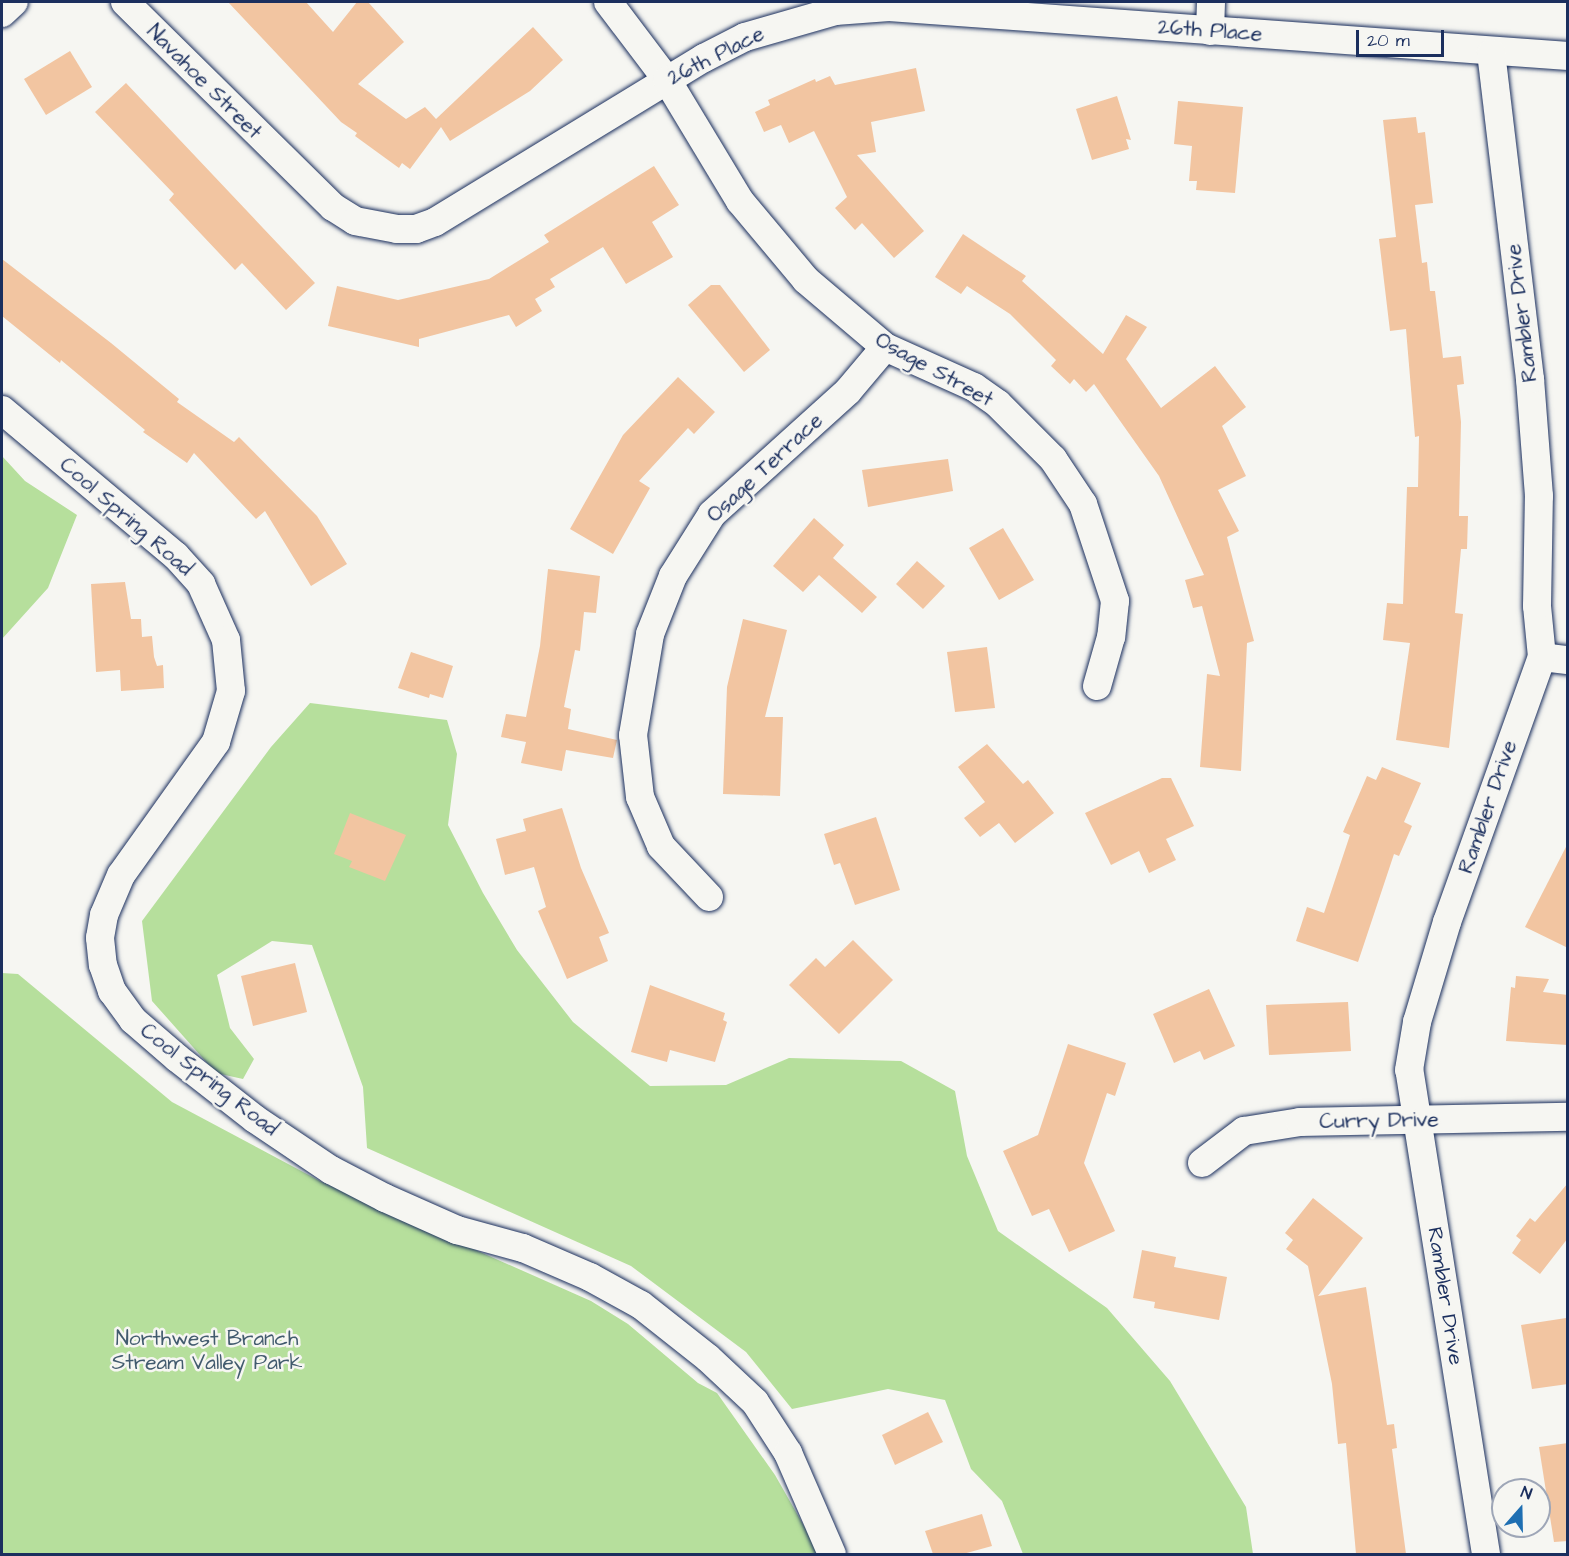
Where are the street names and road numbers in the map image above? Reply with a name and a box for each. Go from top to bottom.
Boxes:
street label: 26th Place [1157,15,1263,47]
street label: Navahoe Street [141,19,267,145]
street label: 26th Place [664,21,768,91]
street label: Rambler Drive [1501,242,1543,384]
street label: Osage Street [871,327,997,413]
street label: Osage Terrace [702,408,828,528]
street label: Cool Spring Road [54,452,198,582]
street label: Rambler Drive [1453,737,1523,877]
street label: Cool Spring Road [135,1018,283,1142]
street label: Curry Drive [1319,1107,1439,1135]
street label: Rambler Drive [1422,1225,1468,1367]

